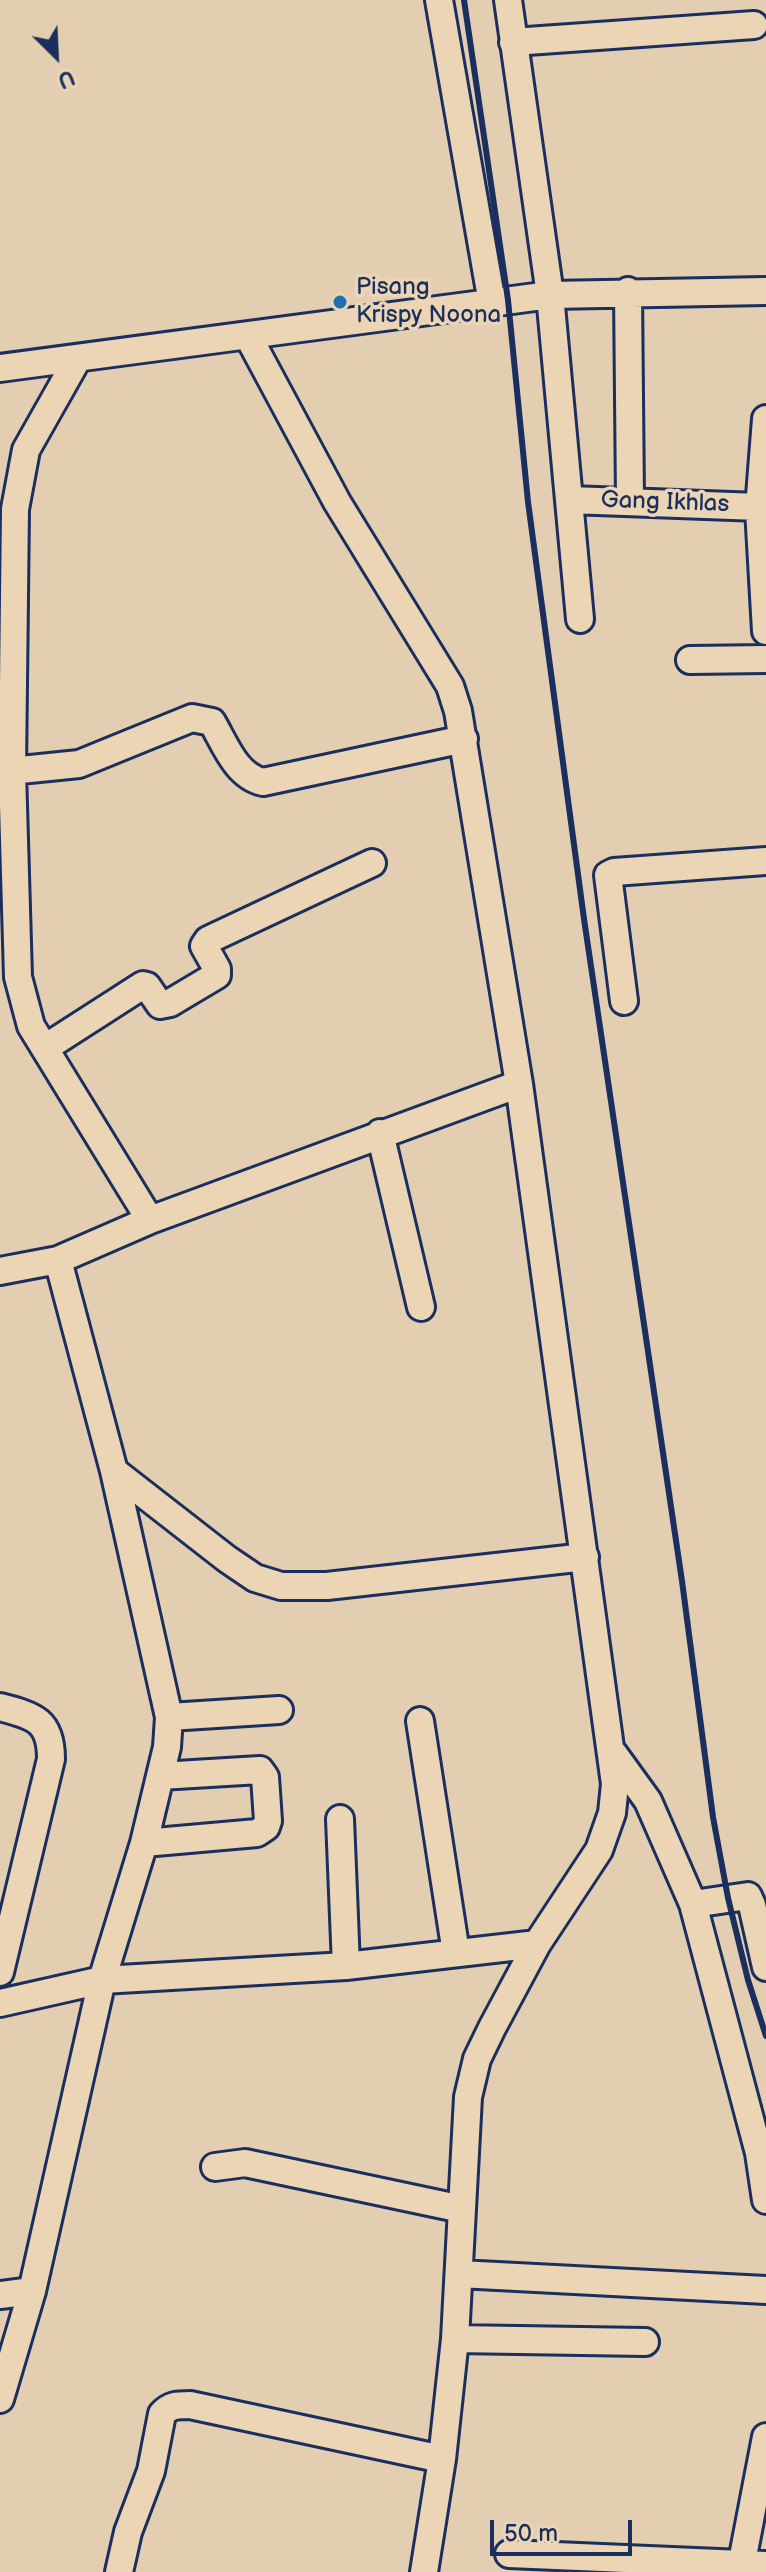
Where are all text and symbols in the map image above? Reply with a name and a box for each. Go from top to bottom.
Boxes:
north arrow [16,16,96,96]
text: U [53,63,79,94]
place label: Pisang Krispy Noona [356,274,501,330]
marker: Pisang Krispy Noona [331,293,349,311]
street label: Gang Ikhlas [600,486,730,520]
scale bar [494,2504,636,2554]
text: 50 m [504,2519,558,2548]

